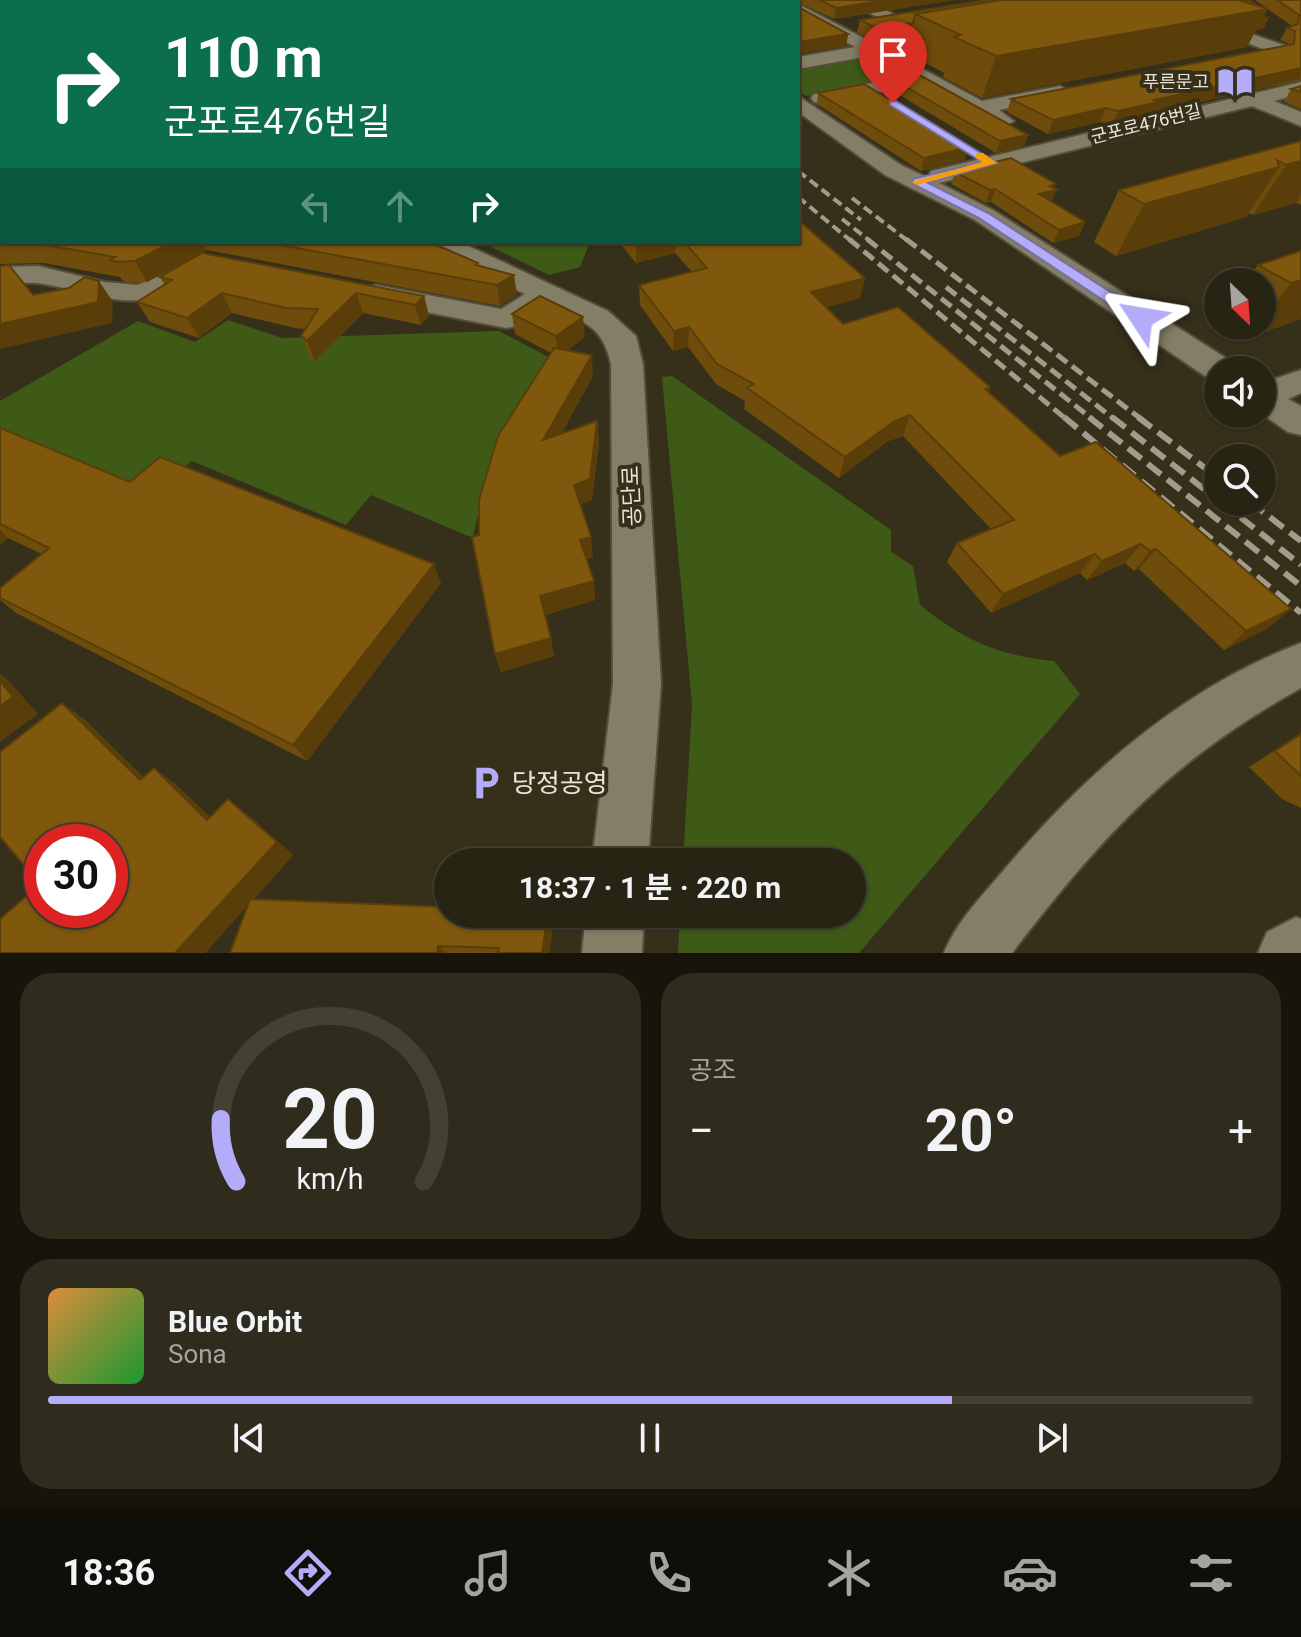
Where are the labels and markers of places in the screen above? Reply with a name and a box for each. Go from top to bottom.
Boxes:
pin [859,21,927,103]
library icon: 푸른문고 [1216,63,1254,101]
place label: 푸른문고 [1143,71,1209,92]
parking icon: 당정공영 [467,764,505,802]
place label: 당정공영 [512,768,608,798]

